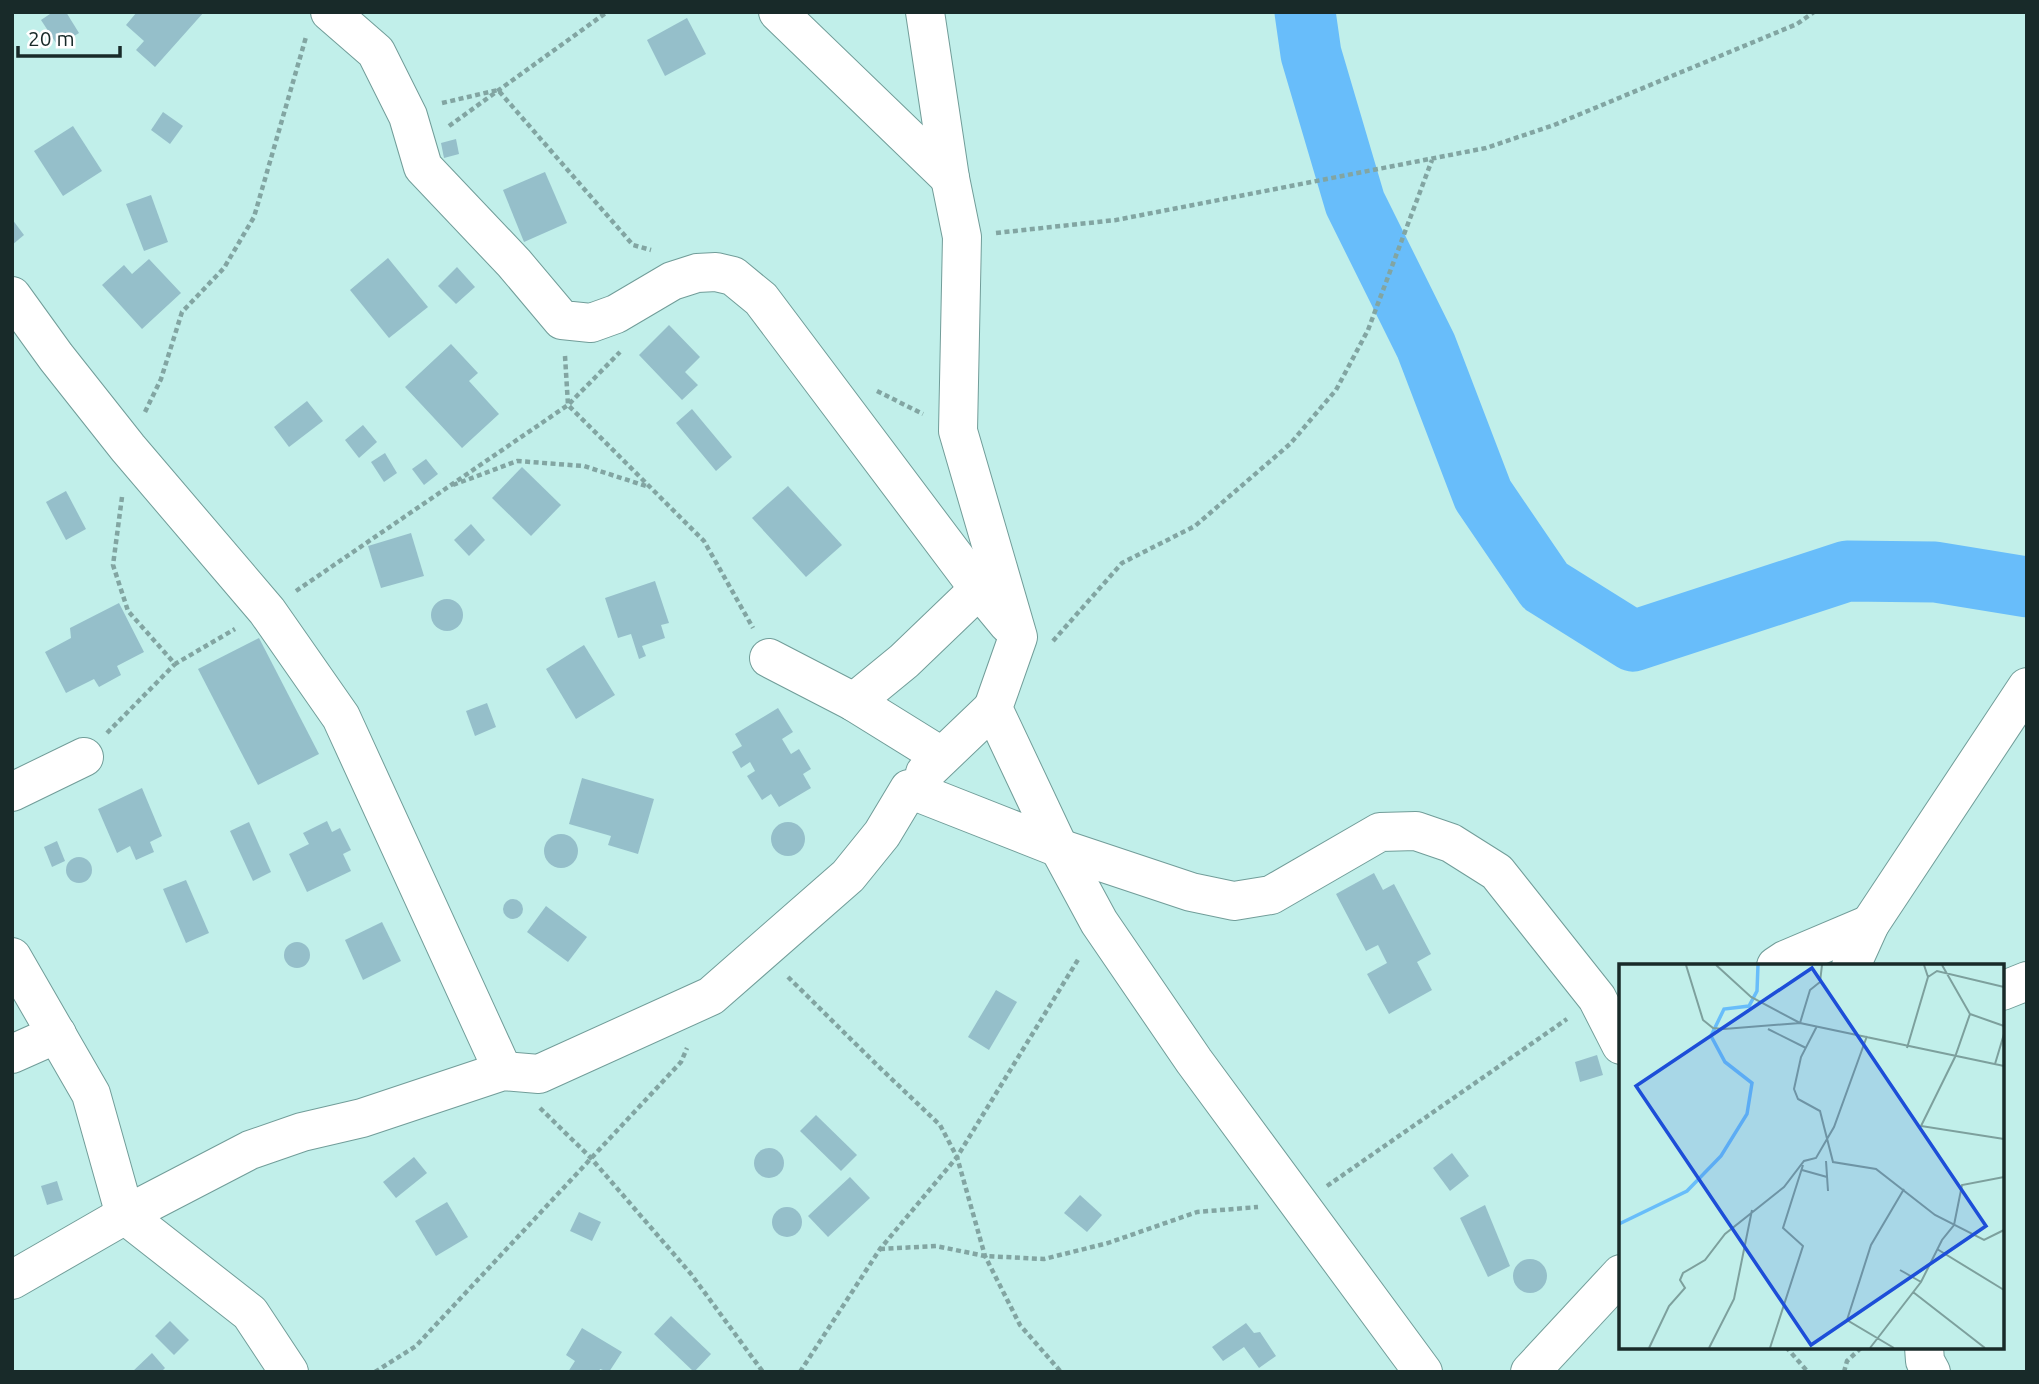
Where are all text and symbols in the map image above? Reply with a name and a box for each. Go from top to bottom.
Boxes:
scale bar [18,14,119,58]
text: 20 m [28,26,75,50]
inset map [1619,964,2004,1349]

